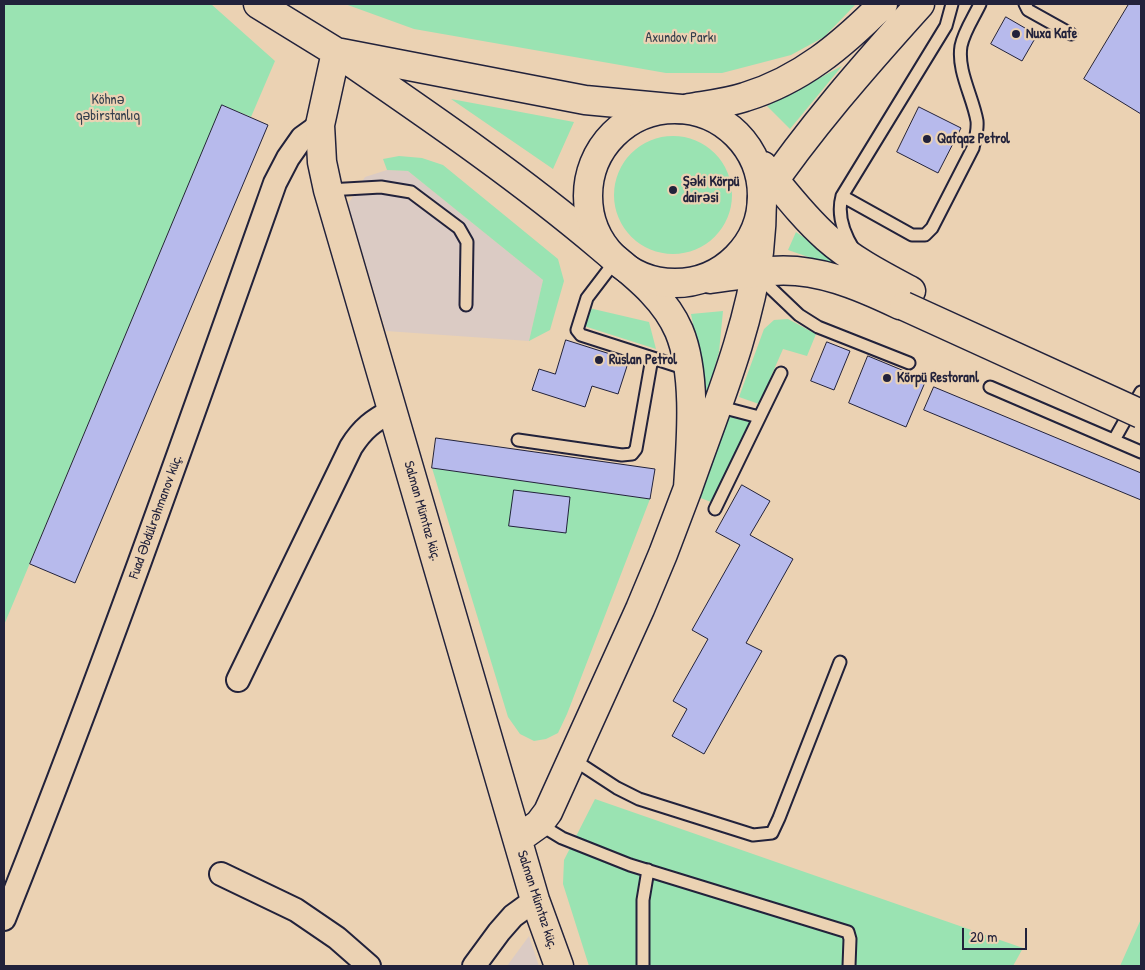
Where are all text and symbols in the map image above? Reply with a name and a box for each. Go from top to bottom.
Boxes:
place label: Nuxa Kafe [1026,26,1077,42]
marker: Nuxa Kafe [1010,28,1022,40]
park label: Axundov Parkı [645,30,717,46]
park label: Köhnə qəbirstanlıq [76,92,140,124]
place label: Qafqaz Petrol [937,131,1010,147]
marker: Qafqaz Petrol [921,133,933,145]
place label: Şəki Körpü dairəsi [683,174,739,206]
marker: Şəki Körpü dairəsi [667,184,679,196]
place label: Ruslan Petrol [609,352,677,368]
marker: Ruslan Petrol [593,354,605,366]
place label: Körpü Restoranl [897,370,979,386]
marker: Körpü Restoranl [881,372,893,384]
street label: Fuad Əbdülrəhmanov küç. [126,453,186,581]
street label: Salman Mümtaz küç. [400,459,444,563]
street label: Salman Mümtaz küç. [513,848,561,952]
scale bar [965,918,1030,950]
text: 20 m [970,926,997,947]

